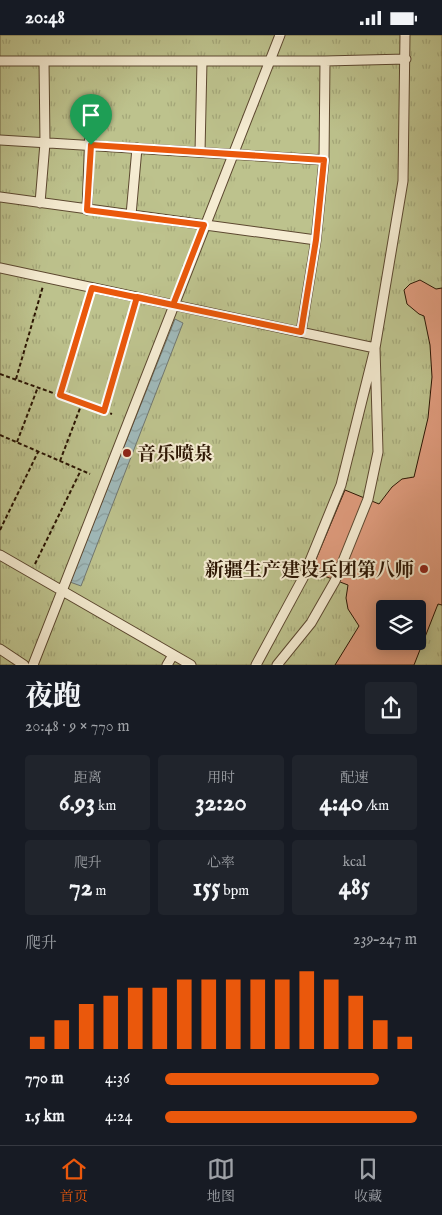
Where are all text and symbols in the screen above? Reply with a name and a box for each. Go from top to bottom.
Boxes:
text: 20:48 [25,6,65,30]
pin [70,94,112,145]
icon: arrive [77,101,105,129]
place label: 音乐喷泉 [137,443,213,467]
marker: 音乐喷泉 [121,447,133,459]
place label: 新疆生产建设兵团第八师 [205,559,414,583]
marker: 新疆生产建设兵团第八师 [418,563,430,575]
map controls [376,600,426,650]
button: layers [376,600,426,650]
text: 夜跑 [25,680,81,715]
button: share [365,682,417,734]
text: 20:48 · 9 × 770 m [25,717,130,737]
text: 距离 [74,769,102,787]
text: 用时 [207,769,235,787]
text: 配速 [340,769,368,787]
text: 6.93 [59,787,95,819]
text: 32:20 [195,787,247,819]
text: 4:40 [320,787,363,819]
text: km [95,797,116,815]
text: /km [363,797,389,815]
text: kcal [343,853,366,871]
text: 爬升 [74,854,102,872]
text: 心率 [207,854,235,872]
text: 485 [339,871,370,903]
text: 72 [69,872,92,904]
text: 155 [193,872,220,904]
text: m [92,882,106,900]
text: bpm [220,882,249,900]
text: 239–247 m [353,930,417,950]
text: 爬升 [25,934,57,954]
text: 770 m [25,1069,64,1089]
text: 4:36 [105,1069,130,1089]
text: 1.5 km [25,1107,65,1127]
text: 4:24 [105,1107,132,1127]
tab: 首页 [60,1155,88,1206]
tab: 地图 [207,1155,235,1206]
tab: 收藏 [354,1155,382,1206]

